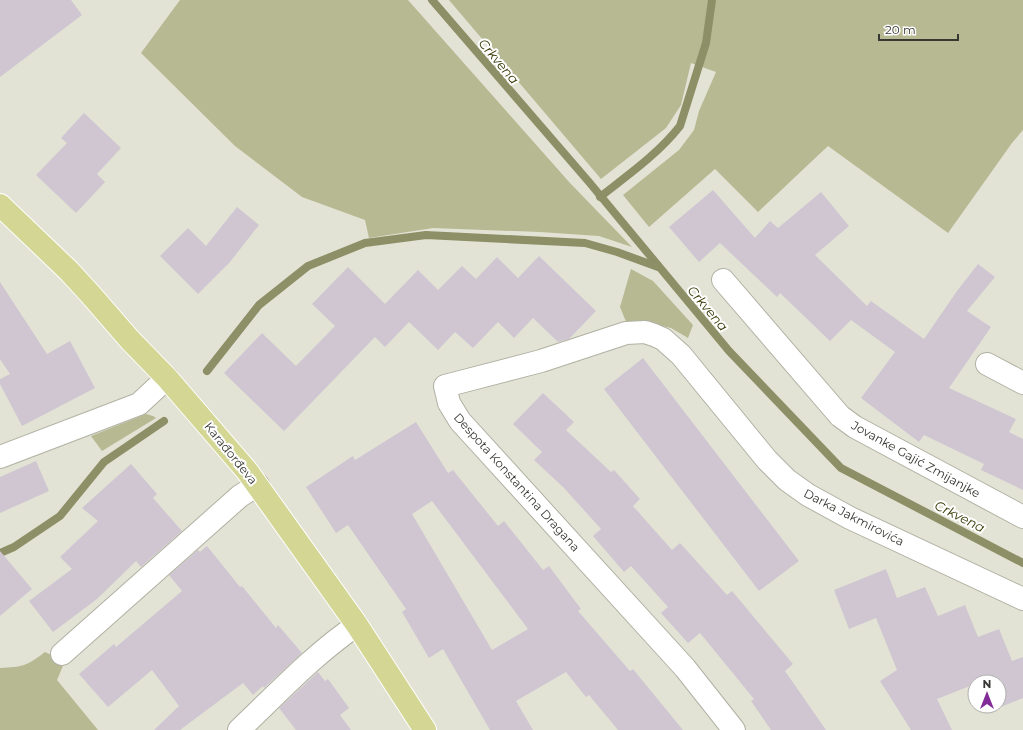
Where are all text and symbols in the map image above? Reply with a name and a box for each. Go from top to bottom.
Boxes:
scale bar [879,16,958,42]
text: 20 m [885,22,916,37]
water label: Crkvena [475,35,523,87]
water label: Crkvena [684,282,732,334]
street label: Despota Konstantina Dragana [451,410,583,554]
street label: Jovanke Gajić Zmijanjke [848,417,983,501]
street label: Karađorđeva [201,419,261,487]
street label: Darka Jakmirovića [801,485,907,549]
water label: Crkvena [932,497,988,535]
north arrow [967,674,1007,714]
text: N [983,677,991,691]

